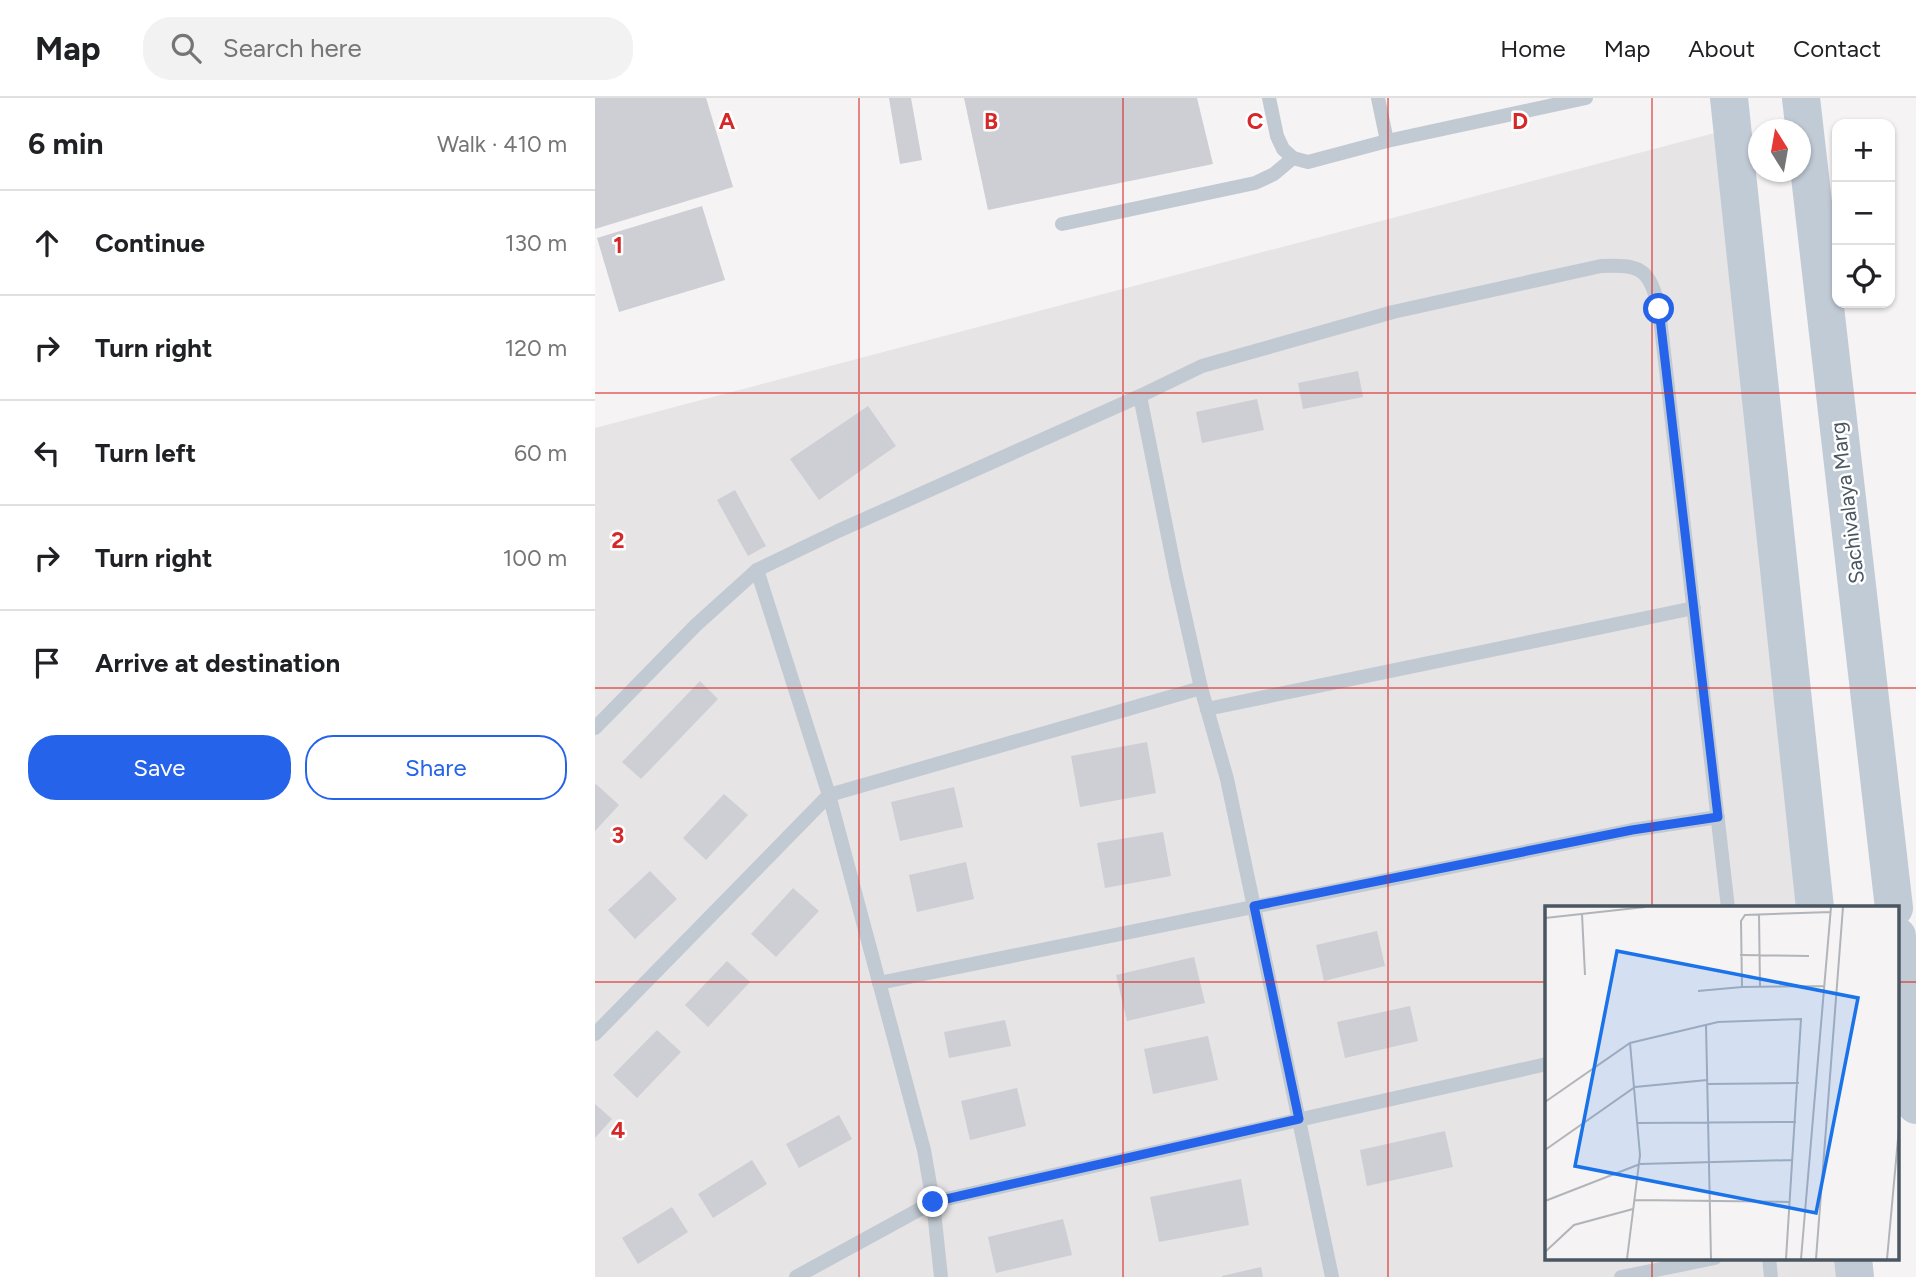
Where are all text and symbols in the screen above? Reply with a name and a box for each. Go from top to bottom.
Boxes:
search box [143,17,633,80]
text: Map [35,29,101,68]
icon: search [167,29,205,67]
text: Search here [223,32,362,64]
text: Home [1500,34,1566,63]
text: Map [1604,34,1650,63]
text: About [1688,34,1755,63]
text: Contact [1793,34,1881,63]
text: A [719,107,736,135]
text: B [984,107,998,135]
text: C [1247,107,1264,135]
text: D [1512,107,1528,135]
north arrow [1748,119,1811,182]
map controls [1832,119,1895,308]
button: + [1832,119,1895,182]
text: 6 min [28,125,104,162]
text: Walk · 410 m [437,130,567,158]
button: − [1832,182,1895,245]
icon: ahead [28,224,66,262]
text: Continue [95,227,205,259]
text: 130 m [505,229,567,257]
text: 1 [613,231,623,259]
button: locate [1832,245,1895,308]
route start [1643,293,1674,324]
icon: right [28,329,66,367]
text: Turn right [95,332,212,364]
text: 120 m [505,334,567,362]
street label: Sachivalaya Marg [1825,421,1869,585]
icon: left [28,434,66,472]
text: Turn left [95,437,196,469]
text: 60 m [514,439,567,467]
text: 2 [611,526,625,554]
icon: right [28,539,66,577]
text: Turn right [95,542,212,574]
text: 100 m [503,544,567,572]
icon: arrive [28,644,66,682]
text: Arrive at destination [95,647,340,679]
button: Save [28,735,291,800]
button: Share [305,735,567,800]
text: 3 [612,821,624,849]
inset map [1545,906,1899,1260]
text: 4 [611,1116,625,1144]
route end [917,1186,948,1217]

